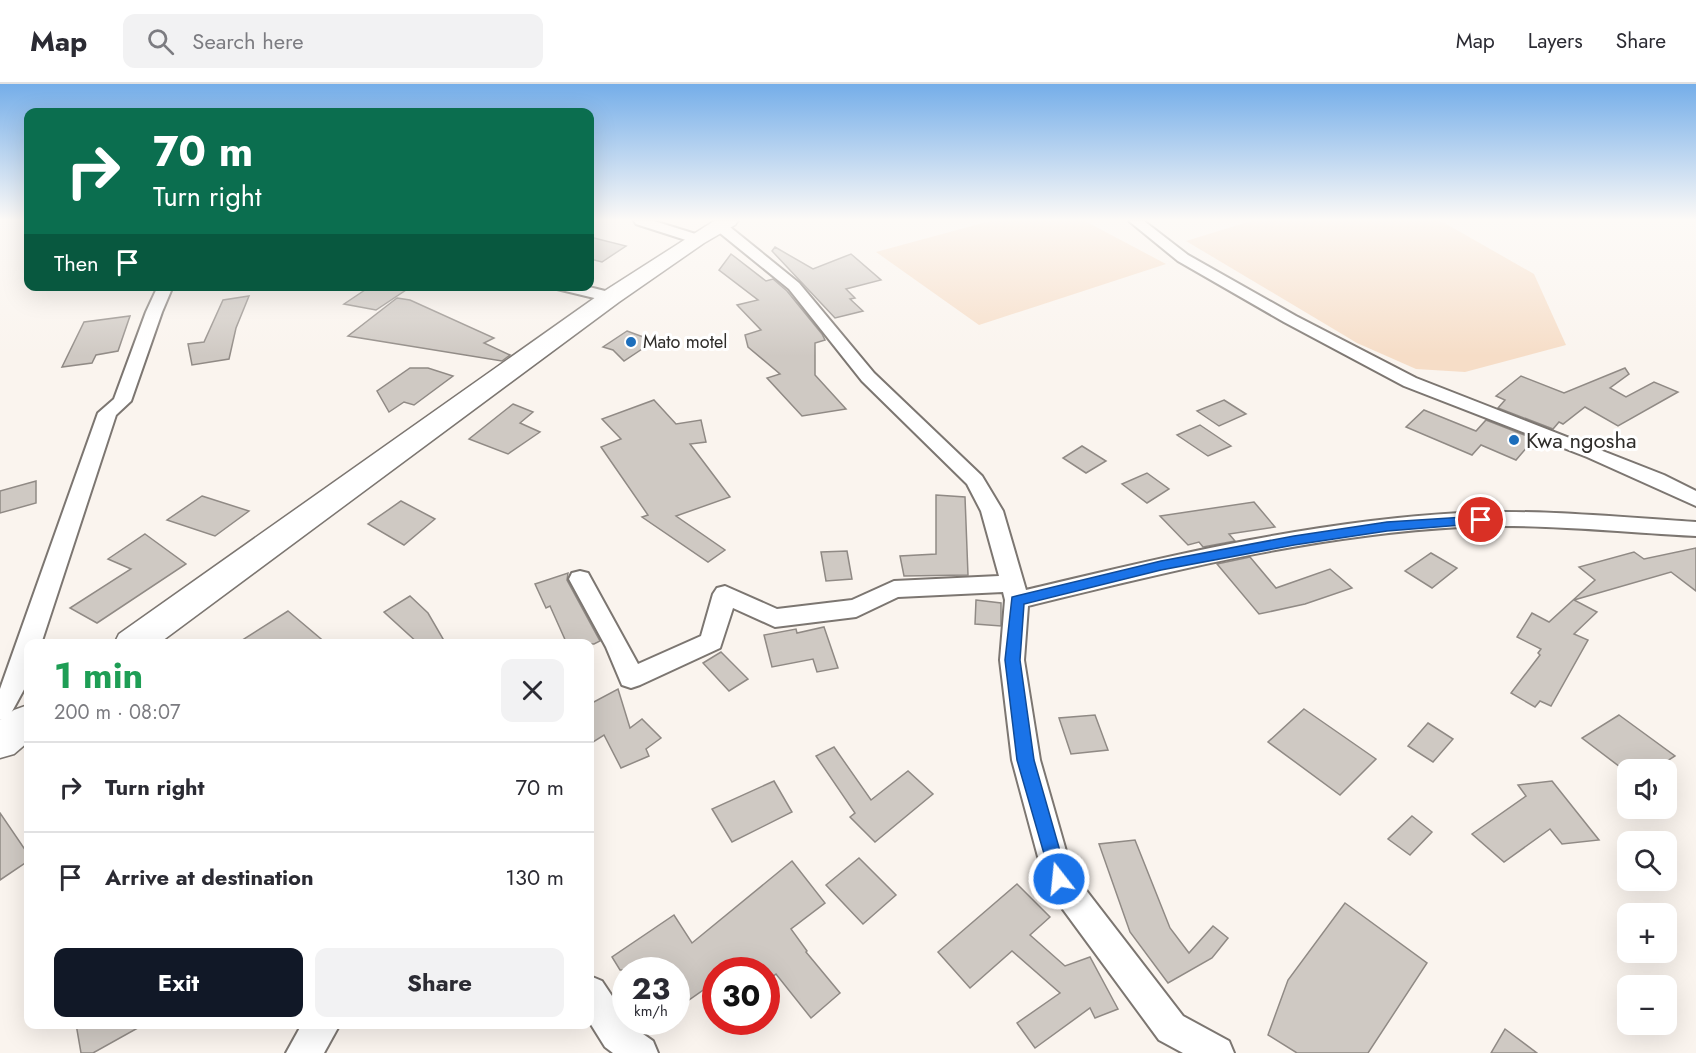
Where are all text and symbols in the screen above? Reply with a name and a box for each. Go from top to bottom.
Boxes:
search box [123,14,543,68]
text: Map [30,21,87,62]
icon: search [144,25,177,58]
text: Search here [192,25,304,57]
text: Map [1456,26,1495,56]
text: Layers [1528,26,1583,56]
text: Share [1616,26,1666,56]
text: 70 m [153,121,253,182]
icon: right [54,132,132,210]
text: Turn right [153,177,261,216]
icon: arrive [111,246,144,279]
text: Then [54,247,99,279]
place label: Mato motel [643,329,727,355]
marker: Mato motel [624,335,638,349]
place label: Kwa ngosha [1526,424,1637,456]
marker: Kwa ngosha [1507,433,1521,447]
pin [1455,494,1506,545]
icon: arrive [1464,503,1497,536]
text: 1 min [54,649,143,701]
button: close [501,659,564,722]
text: 200 m · 08:07 [54,698,180,727]
map controls [1617,759,1677,1035]
button: sound [1617,759,1677,819]
icon: right [54,771,87,804]
text: Turn right [105,771,205,803]
text: 70 m [515,771,564,803]
button: search [1617,831,1677,891]
position arrow [1027,847,1091,911]
icon: arrive [54,861,87,894]
text: Arrive at destination [105,861,314,893]
text: 130 m [505,861,564,893]
button: + [1617,903,1677,963]
button: Exit [54,948,303,1017]
button: Share [315,948,564,1017]
speed limit sign: 30 [702,957,780,1035]
text: 23 [632,967,670,1010]
button: − [1617,975,1677,1035]
text: km/h [634,1000,668,1022]

